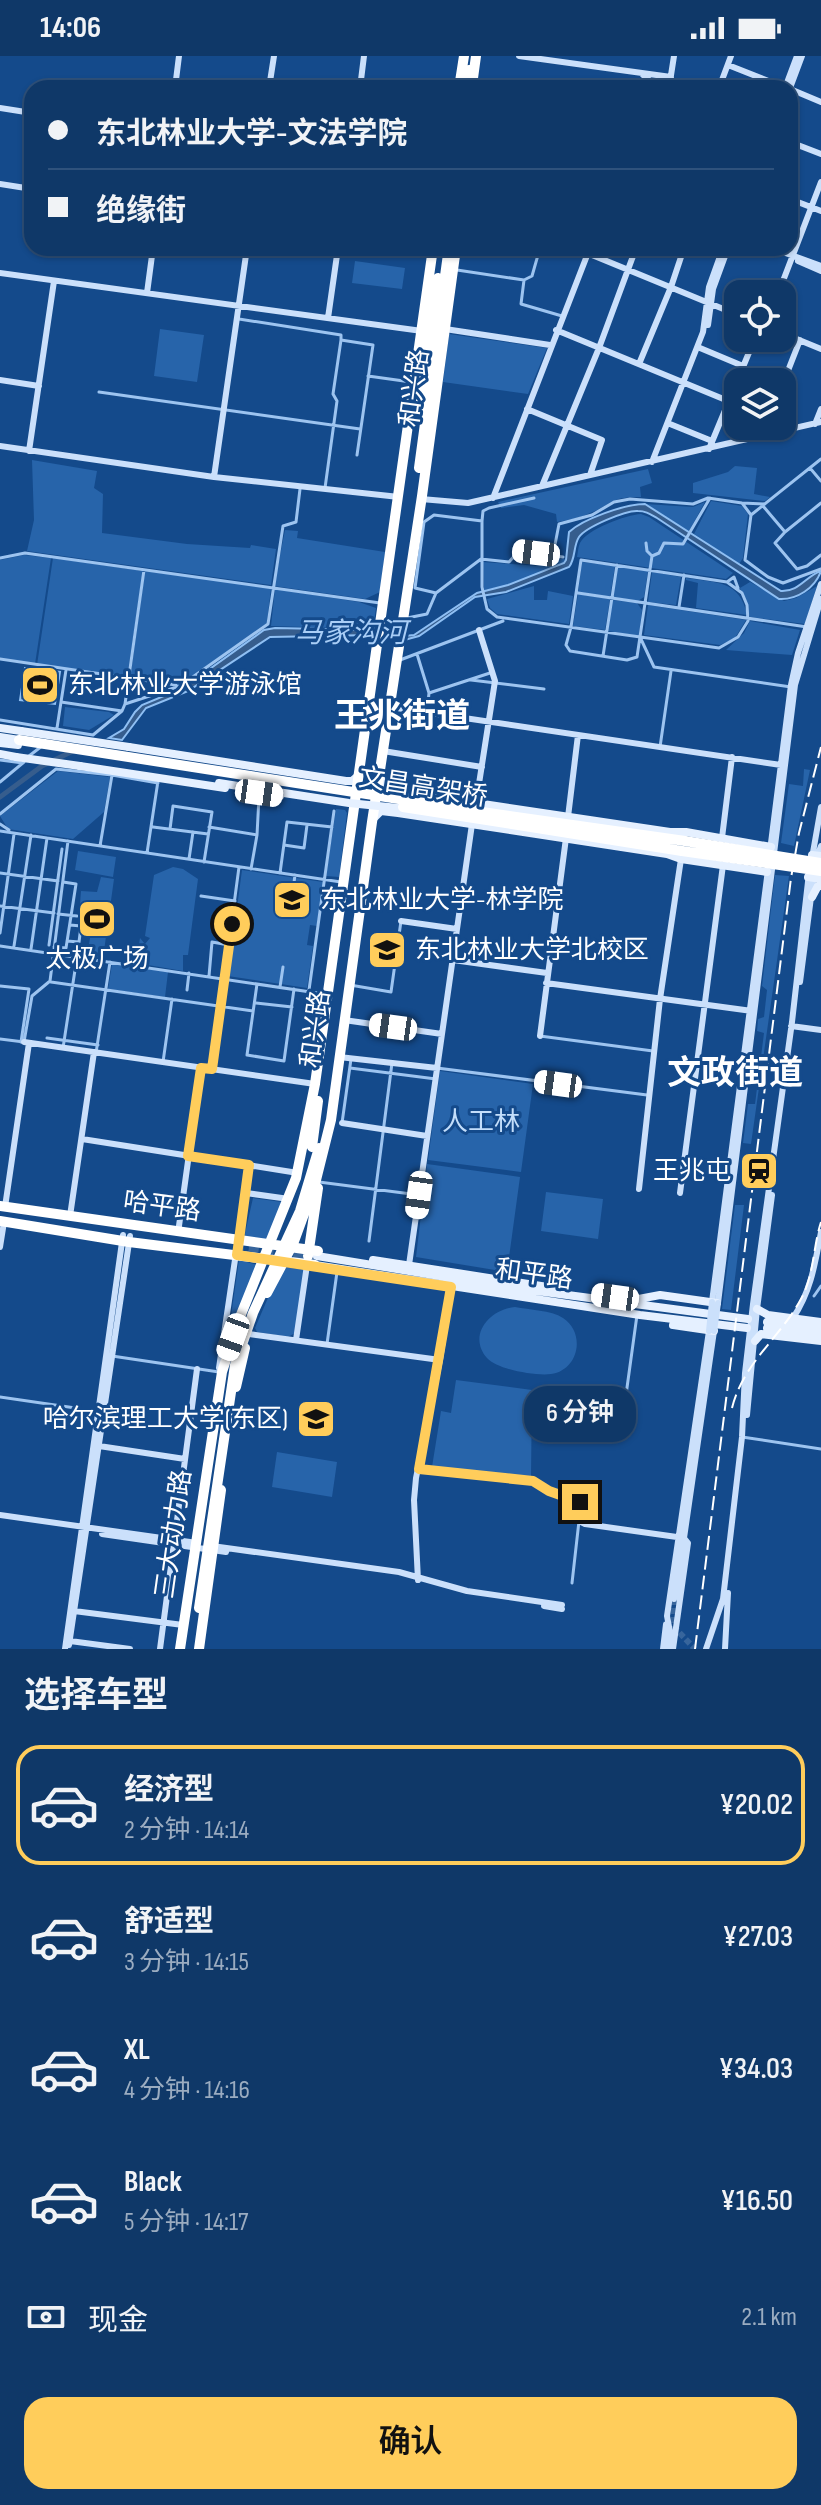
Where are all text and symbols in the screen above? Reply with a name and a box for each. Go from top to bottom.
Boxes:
text: 14:06 [40,10,101,46]
text: 东北林业大学-文法学院 [96,116,408,152]
text: 绝缘街 [96,193,186,229]
map controls [724,280,796,440]
button: locate [724,280,796,352]
street label: 和兴路 [394,347,436,429]
button: layers [724,368,796,440]
car [511,538,561,568]
water label: 马家沟河 [295,617,412,650]
sports icon: 东北林业大学游泳馆 [19,664,61,706]
place label: 东北林业大学游泳馆 [68,670,302,701]
district label: 王兆街道 [334,696,470,737]
street label: 文昌高架桥 [356,763,490,813]
car [234,778,284,808]
school or university icon: 东北林业大学-林学院 [271,879,313,921]
place label: 东北林业大学-林学院 [320,885,564,916]
sports icon: 太极广场 [76,898,118,940]
route start [214,906,250,942]
school or university icon: 东北林业大学北校区 [366,929,408,971]
place label: 东北林业大学北校区 [415,935,649,966]
place label: 太极广场 [45,944,149,975]
street label: 和兴路 [295,988,337,1070]
car [368,1012,418,1042]
district label: 文政街道 [667,1053,803,1094]
car [533,1069,583,1099]
park label: 人工林 [442,1107,520,1138]
station icon: 王兆屯 [738,1150,780,1192]
place label: 王兆屯 [653,1156,731,1187]
car [404,1170,434,1220]
street label: 哈平路 [121,1186,203,1228]
street label: 和平路 [493,1254,575,1296]
car [590,1282,640,1312]
car [214,1310,252,1364]
callout: 6 分钟 [524,1386,636,1442]
school or university icon: 哈尔滨理工大学(东区) [295,1398,337,1440]
text: 6 分钟 [546,1398,614,1429]
place label: 哈尔滨理工大学(东区) [43,1404,288,1435]
street label: 三大动力路 [150,1467,198,1601]
route end [562,1484,598,1520]
text: 选择车型 [24,1675,168,1718]
icon: car [28,1769,100,1841]
text: 经济型 [124,1772,214,1808]
text: ¥20.02 [720,1787,793,1823]
text: 2 分钟 · 14:14 [124,1815,249,1846]
icon: car [28,1901,100,1973]
text: 舒适型 [124,1904,214,1940]
text: ¥27.03 [722,1919,793,1955]
text: 3 分钟 · 14:15 [124,1947,249,1978]
text: XL [124,2032,150,2068]
icon: car [28,2033,100,2105]
text: ¥34.03 [719,2051,793,2087]
text: 4 分钟 · 14:16 [124,2075,250,2106]
text: Black [124,2164,182,2200]
icon: car [28,2165,100,2237]
text: ¥16.50 [720,2183,793,2219]
text: 5 分钟 · 14:17 [124,2207,248,2238]
icon: cash [24,2295,68,2339]
text: 2.1 km [741,2302,797,2333]
text: 现金 [88,2303,148,2339]
button: 确认 [24,2397,797,2489]

